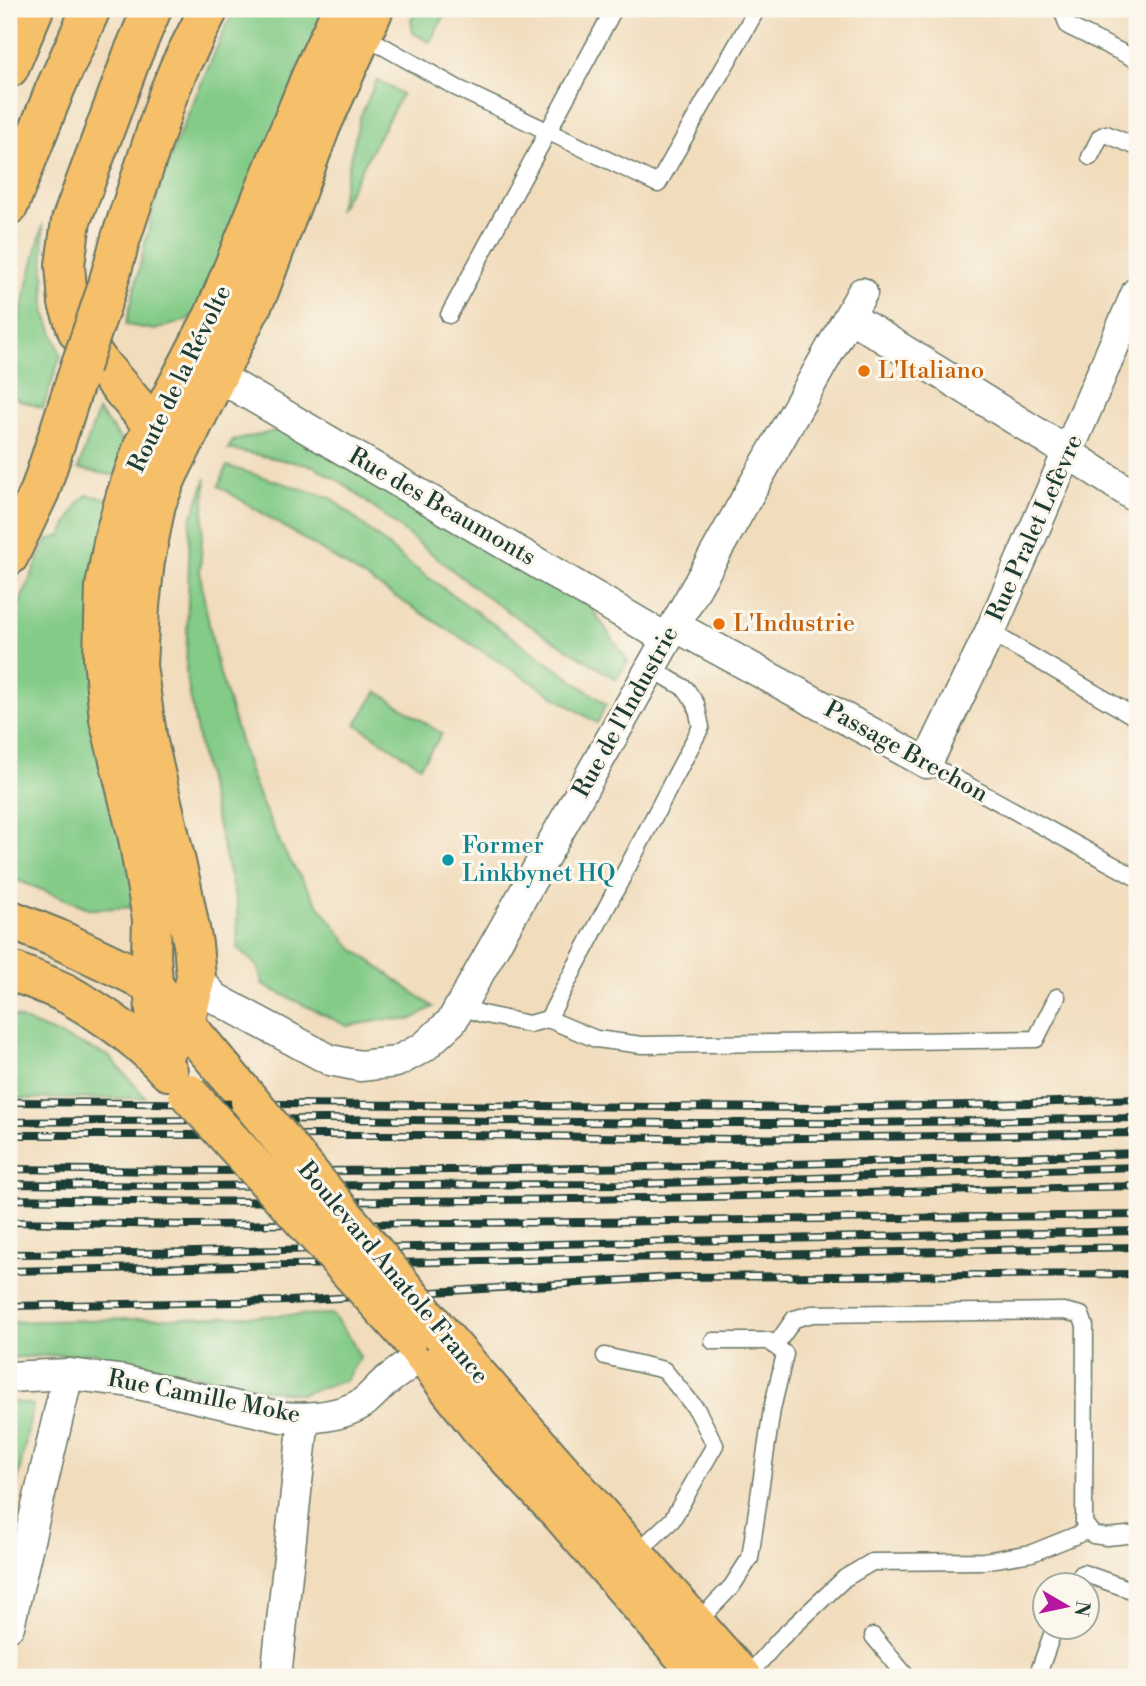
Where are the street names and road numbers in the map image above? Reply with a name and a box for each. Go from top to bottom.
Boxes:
street label: Route de la Révolte [122,280,238,478]
street label: Rue Pralet Lefèvre [980,430,1090,626]
street label: Rue des Beaumonts [343,441,541,573]
street label: Rue de l'Industrie [567,621,685,803]
street label: Passage Brechon [819,695,993,809]
street label: Boulevard Anatole France [290,1155,495,1390]
street label: Rue Camille Moke [105,1364,303,1430]

